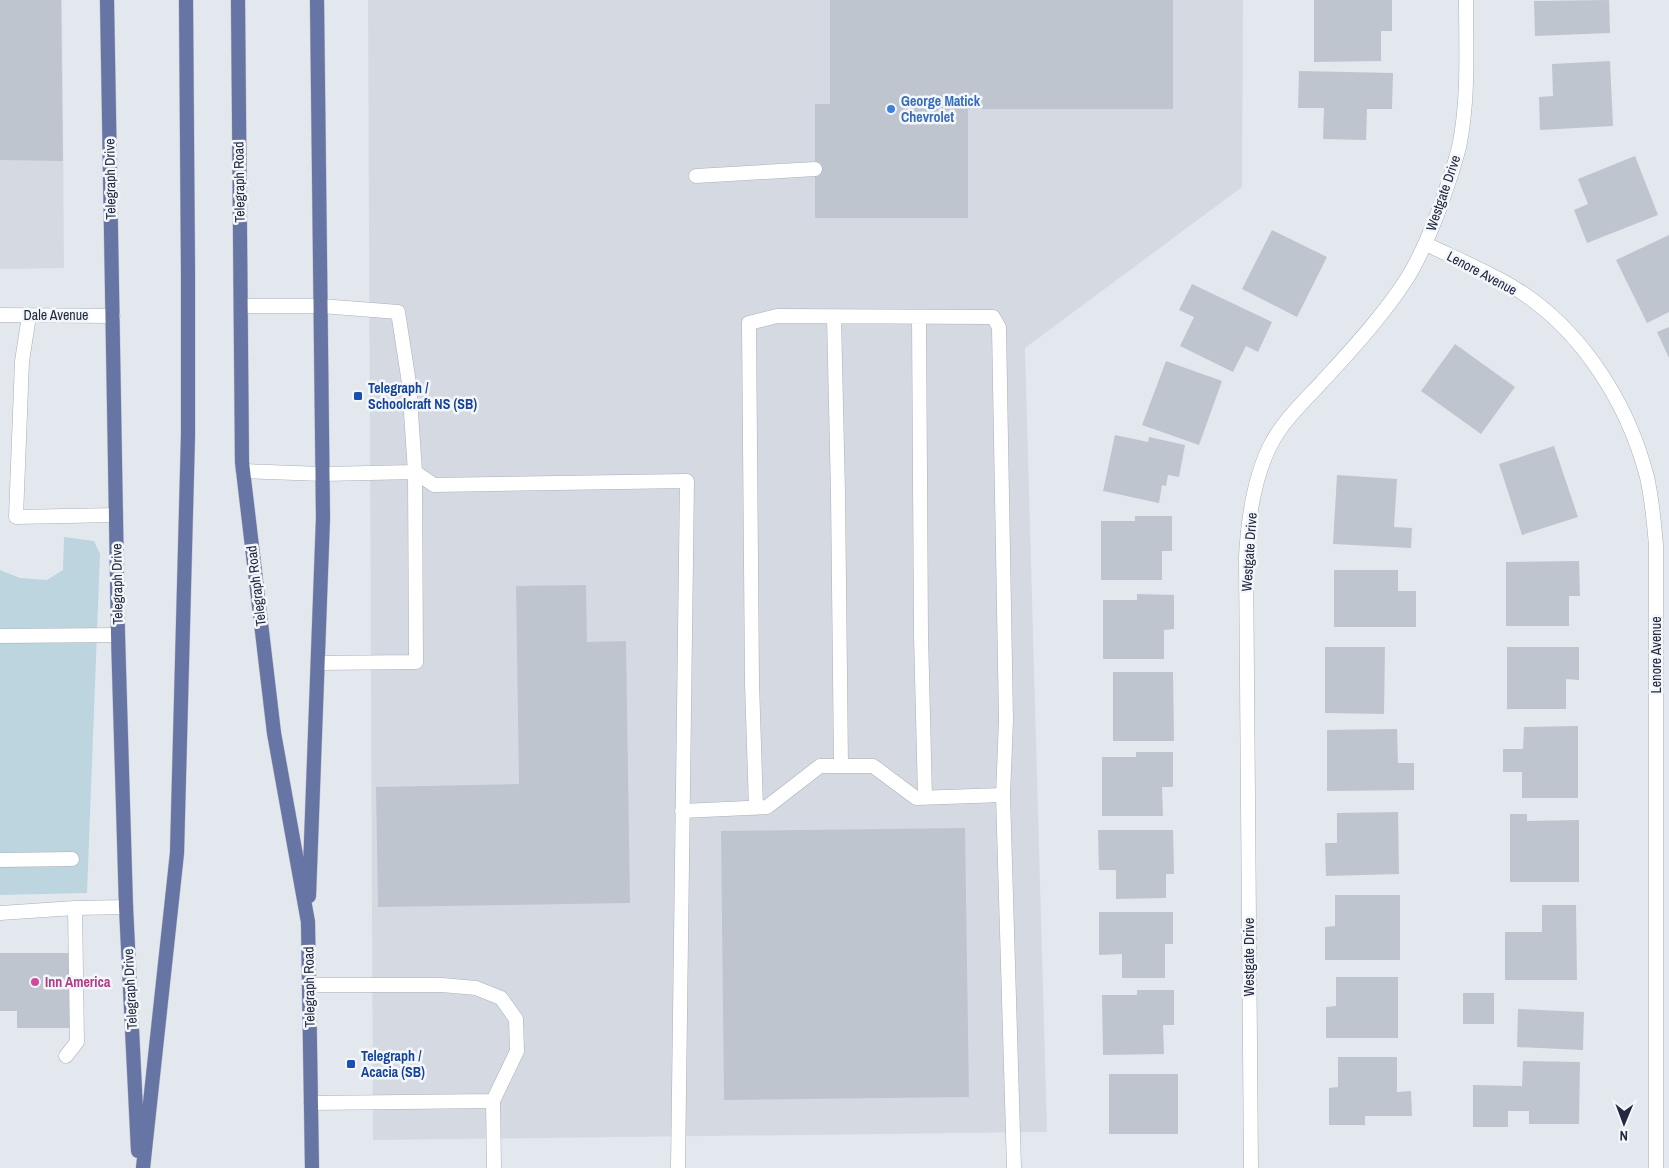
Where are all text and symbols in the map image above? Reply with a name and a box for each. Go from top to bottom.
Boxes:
place label: George Matick Chevrolet [901,92,981,126]
marker: George Matick Chevrolet [885,103,897,115]
street label: Telegraph Drive [100,138,120,220]
street label: Telegraph Road [229,141,249,223]
street label: Westgate Drive [1422,153,1464,233]
street label: Lenore Avenue [1444,247,1520,299]
street label: Dale Avenue [24,306,88,324]
place label: Telegraph / Schoolcraft NS (SB) [368,379,477,413]
marker: Telegraph / Schoolcraft NS (SB) [352,390,364,402]
street label: Westgate Drive [1237,512,1261,592]
street label: Telegraph Drive [107,543,127,625]
street label: Telegraph Road [242,545,270,627]
street label: Lenore Avenue [1647,616,1665,694]
street label: Westgate Drive [1240,918,1258,996]
street label: Telegraph Road [299,946,319,1028]
street label: Telegraph Drive [119,948,141,1030]
place label: Inn America [45,973,111,991]
marker: Inn America [29,976,41,988]
place label: Telegraph / Acacia (SB) [361,1047,425,1081]
marker: Telegraph / Acacia (SB) [345,1058,357,1070]
north arrow [1599,1098,1649,1148]
text: N [1619,1127,1628,1145]

